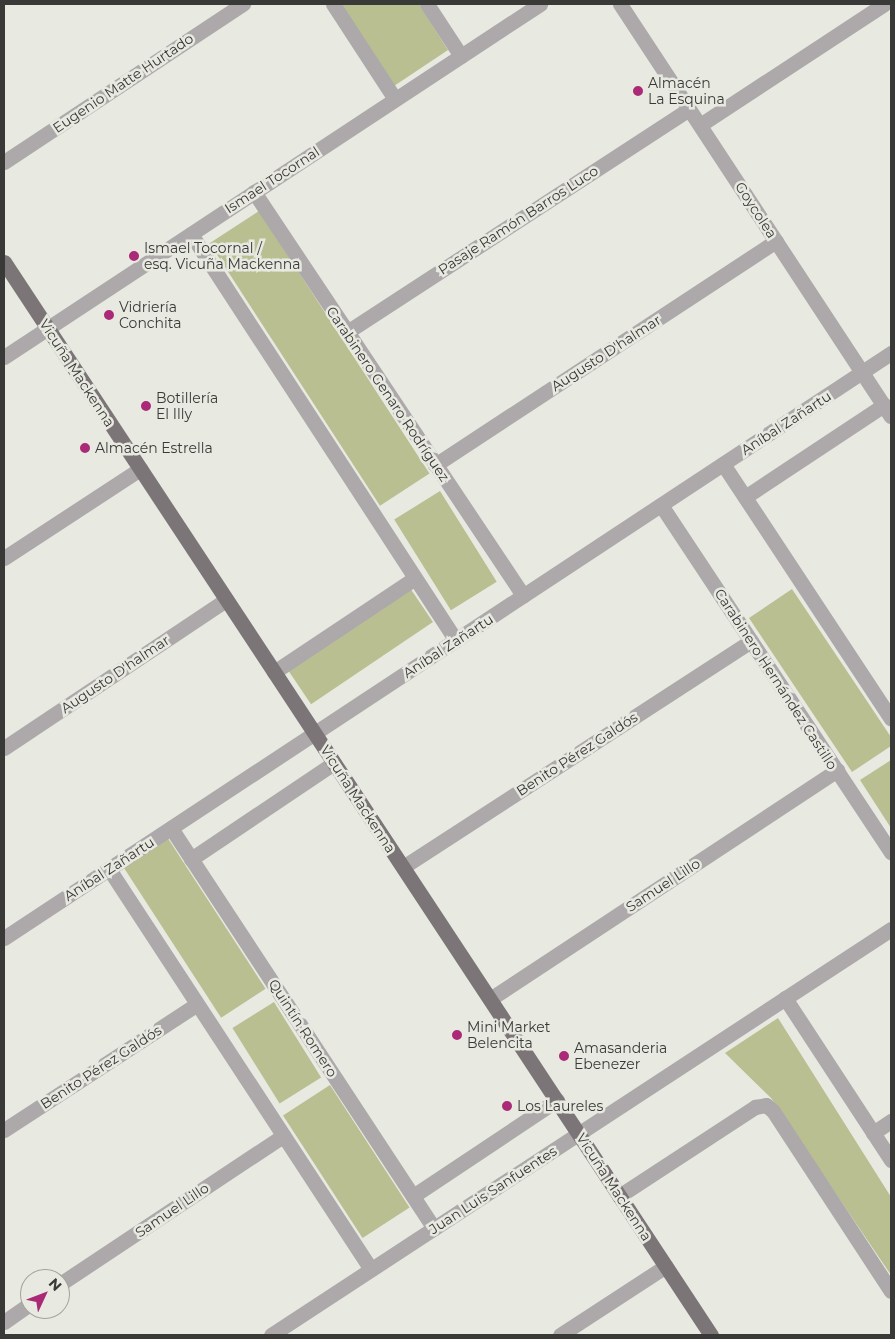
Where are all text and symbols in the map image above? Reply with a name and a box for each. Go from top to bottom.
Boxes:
street label: Eugenio Matte Hurtado [50,30,196,136]
place label: Almacén La Esquina [648,75,725,108]
marker: Almacén La Esquina [632,85,644,97]
street label: Ismael Tocornal [221,143,323,217]
street label: Pasaje Ramón Barros Luco [435,162,601,278]
street label: Goycolea [732,179,780,241]
place label: Ismael Tocornal / esq. Vicuña Mackenna [144,240,301,272]
marker: Ismael Tocornal / esq. Vicuña Mackenna [128,250,140,262]
place label: Vidriería Conchita [119,299,181,332]
street label: Carabinero Genaro Rodríguez [323,303,453,485]
marker: Vidriería Conchita [103,309,115,321]
street label: Augusto D'halmar [548,311,664,395]
street label: Vicuña Mackenna [36,316,118,430]
street label: Aníbal Zañartu [738,388,834,458]
place label: Botillería El Illy [156,390,218,422]
marker: Botillería El Illy [140,400,152,412]
place label: Almacén Estrella [95,440,213,456]
marker: Almacén Estrella [79,442,91,454]
street label: Carabinero Hernández Castillo [711,585,841,773]
street label: Aníbal Zañartu [400,611,496,681]
street label: Augusto D'halmar [58,631,172,717]
street label: Benito Pérez Galdós [513,709,641,799]
street label: Vicuña Mackenna [317,742,399,856]
street label: Aníbal Zañartu [61,834,157,904]
street label: Samuel Lillo [623,855,703,915]
street label: Quintín Romero [265,976,341,1080]
place label: Mini Market Belencita [467,1019,550,1052]
street label: Benito Pérez Galdós [37,1022,165,1112]
marker: Mini Market Belencita [451,1029,463,1041]
place label: Amasanderia Ebenezer [574,1040,667,1072]
marker: Amasanderia Ebenezer [558,1050,570,1062]
place label: Los Laureles [517,1098,603,1114]
marker: Los Laureles [501,1100,513,1112]
street label: Vicuña Mackenna [573,1130,655,1244]
street label: Juan Luis Sanfuentes [426,1142,560,1238]
street label: Samuel Lillo [132,1179,212,1241]
north arrow [20,1269,70,1319]
text: N [45,1274,66,1295]

